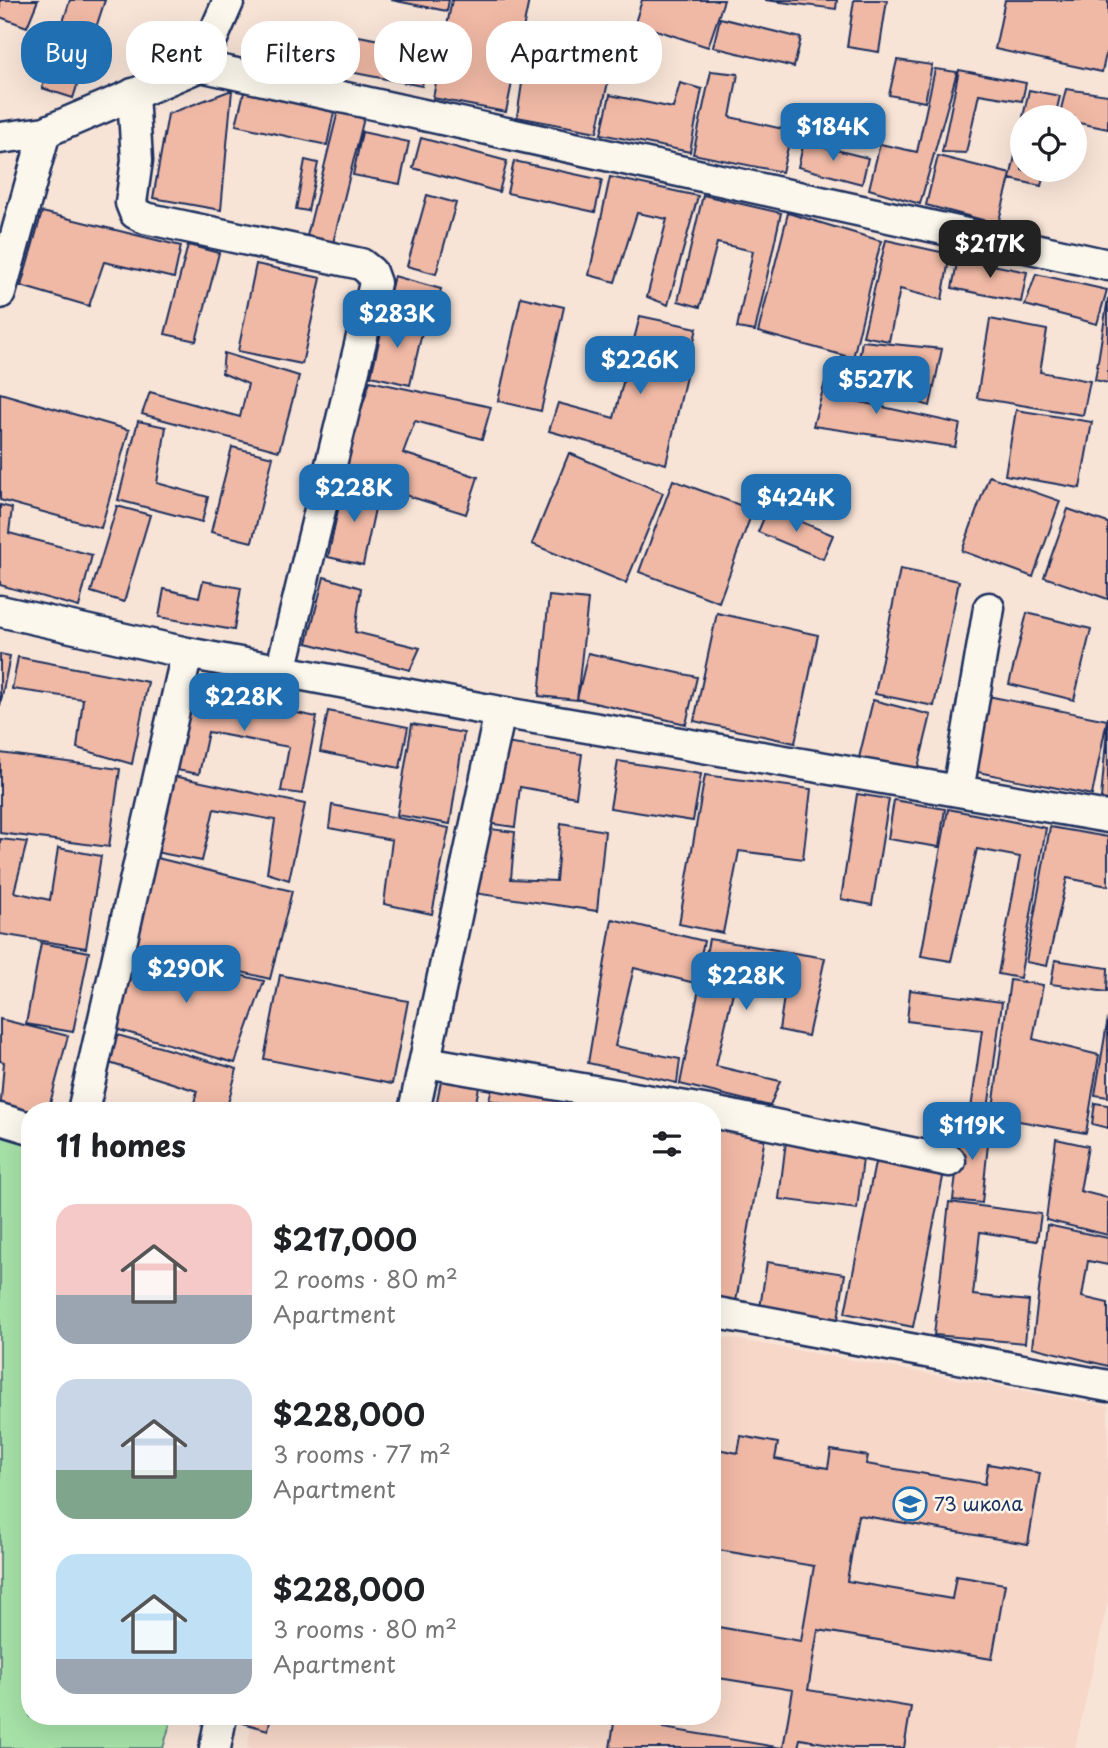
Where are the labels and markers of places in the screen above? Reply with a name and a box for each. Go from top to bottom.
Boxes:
pin: $184K [784,104,882,163]
pin: $217K [941,220,1039,280]
pin: $283K [348,290,446,350]
pin: $226K [591,336,689,396]
pin: $527K [827,356,925,416]
pin: $228K [305,464,403,524]
pin: $424K [747,475,845,534]
pin: $228K [195,674,293,733]
pin: $290K [137,946,235,1005]
pin: $228K [697,953,795,1012]
pin: $119K [923,1102,1021,1162]
school or university icon: 73 школа [891,1485,929,1523]
place label: 73 школа [934,1489,1023,1517]

